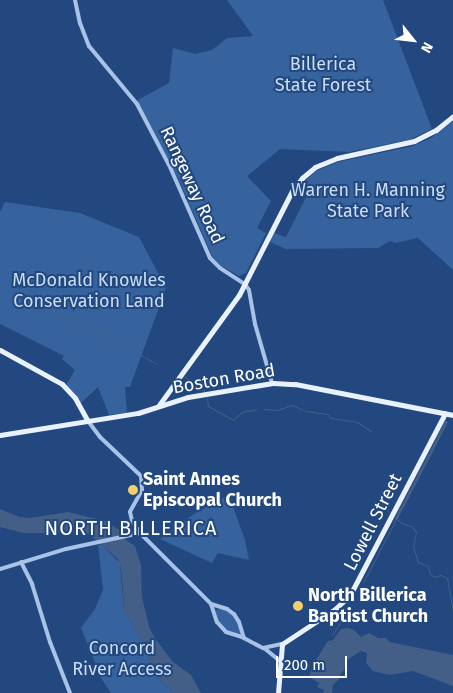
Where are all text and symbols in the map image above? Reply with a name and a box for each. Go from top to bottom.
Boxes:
north arrow [388,15,438,65]
text: N [417,39,436,56]
park label: Billerica State Forest [275,54,371,96]
street label: Rangeway Road [155,123,229,247]
park label: Warren H. Manning State Park [291,180,445,222]
park label: McDonald Knowles Conservation Land [12,270,166,312]
street label: Boston Road [171,359,277,399]
place label: Saint Annes Episcopal Church [143,469,282,512]
street label: Lowell Street [339,470,407,574]
marker: Saint Annes Episcopal Church [127,484,139,496]
district label: NORTH BILLERICA [43,516,219,540]
place label: North Billerica Baptist Church [308,585,428,628]
marker: North Billerica Baptist Church [292,600,304,612]
park label: Concord River Access [72,638,172,681]
scale bar [278,646,349,678]
text: 200 m [284,656,325,674]

